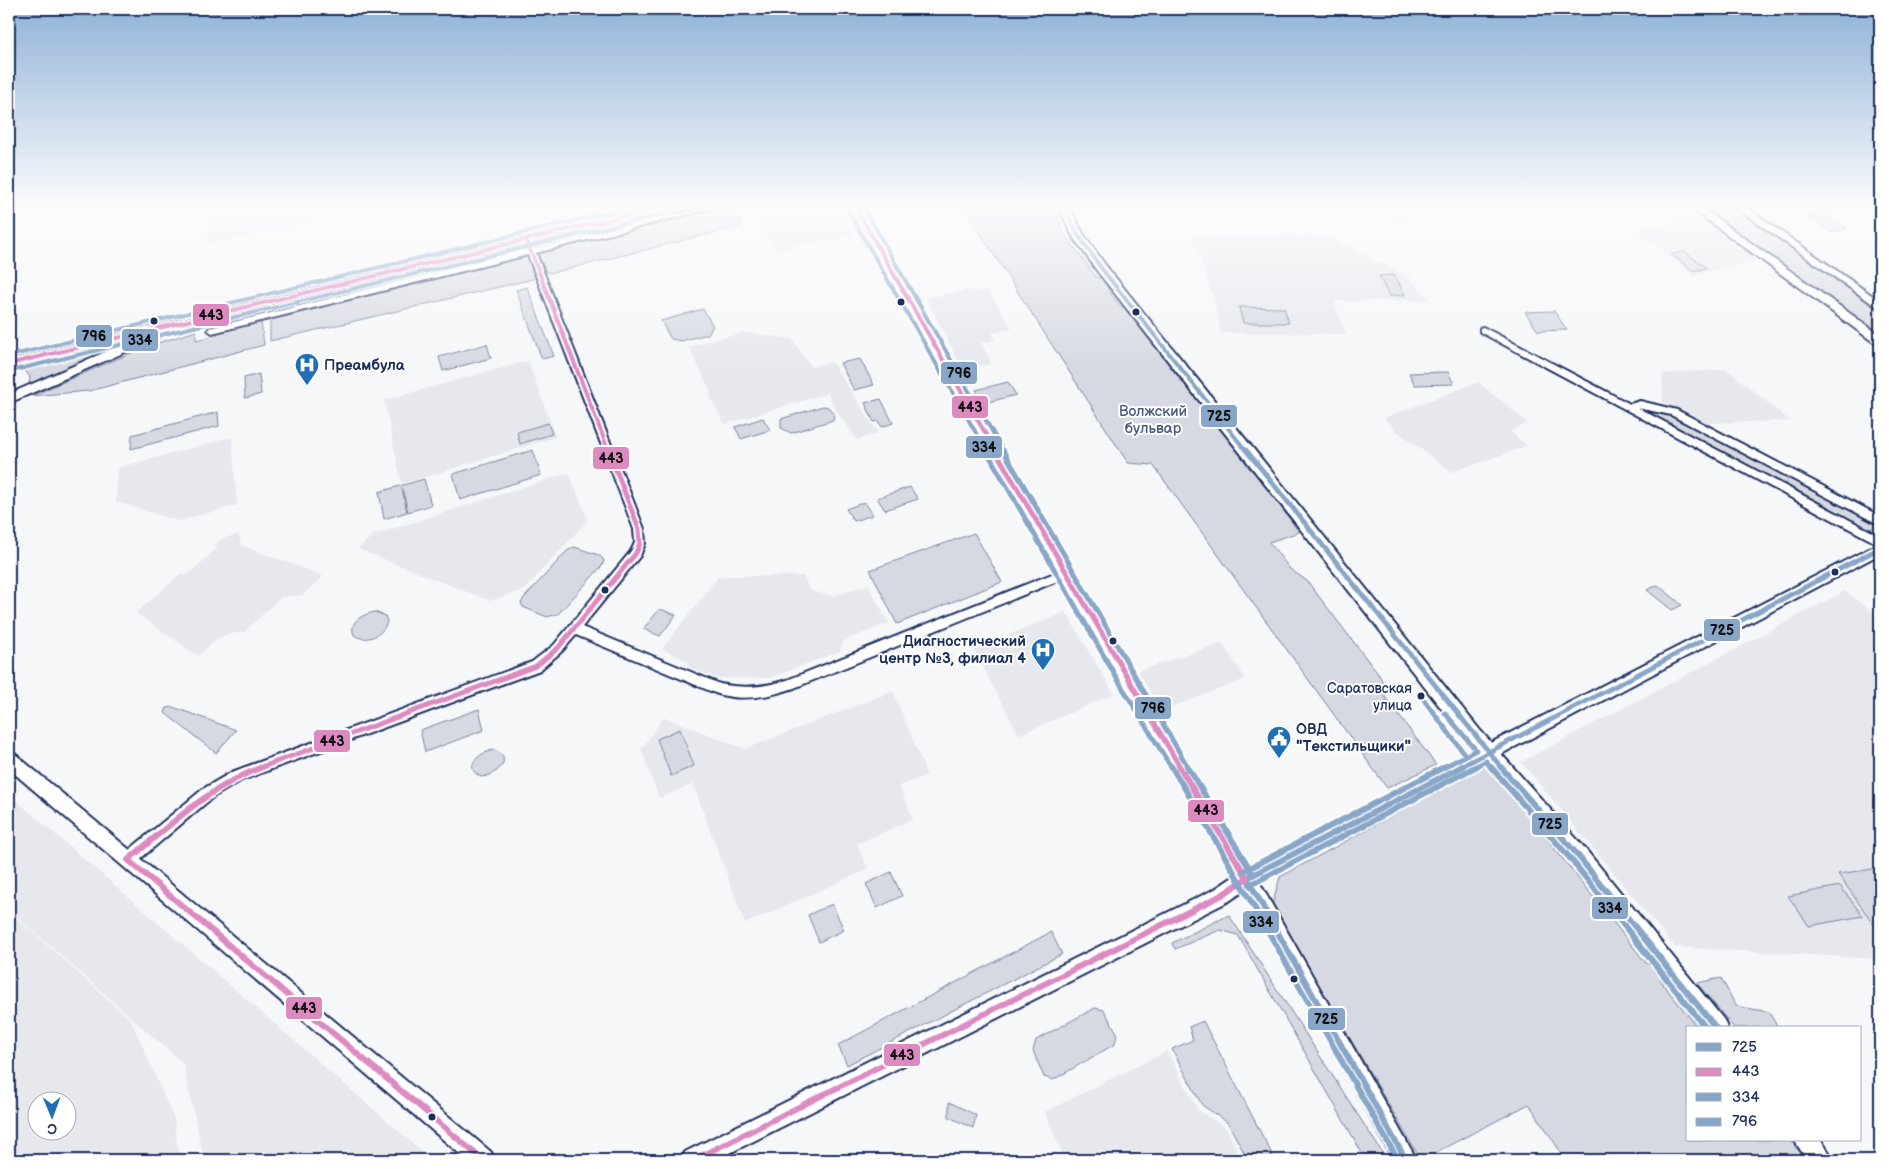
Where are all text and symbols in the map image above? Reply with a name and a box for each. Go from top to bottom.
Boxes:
unlabelled marker [896,297,906,307]
line badge: 443 [192,303,230,327]
text: 443 [199,307,223,324]
unlabelled marker [1131,307,1141,317]
unlabelled marker [149,316,159,326]
line badge: 796 [75,324,113,348]
text: 796 [82,328,106,345]
line badge: 334 [121,328,159,352]
text: 334 [128,332,153,349]
hospital icon: Преамбула [294,352,320,386]
place label: Преамбула [324,356,405,375]
line badge: 796 [940,361,978,385]
text: 796 [947,365,971,382]
line badge: 443 [951,395,989,419]
text: 443 [958,399,982,416]
park label: Волжский бульвар [1119,402,1187,438]
line badge: 725 [1200,404,1238,428]
text: 725 [1207,408,1231,425]
line badge: 334 [965,435,1003,459]
text: 334 [972,439,997,456]
line badge: 443 [592,446,630,470]
text: 443 [599,450,623,467]
unlabelled marker [1830,567,1840,577]
unlabelled marker [600,585,610,595]
line badge: 725 [1703,618,1741,642]
text: 725 [1710,622,1734,639]
place label: Диагностический центр №3, филиал 4 [879,632,1026,668]
unlabelled marker [1108,636,1118,646]
hospital icon: Диагностический центр №3, филиал 4 [1030,637,1056,671]
place label: Саратовская улица [1327,680,1413,714]
marker: Саратовская улица [1416,691,1426,701]
line badge: 796 [1134,696,1172,720]
text: 796 [1141,700,1165,717]
place label: ОВД "Текстильщики" [1296,720,1411,756]
public building icon: ОВД "Текстильщики" [1266,725,1292,759]
line badge: 443 [313,729,351,753]
text: 443 [320,733,344,750]
line badge: 443 [1187,799,1225,823]
text: 443 [1194,802,1218,819]
line badge: 725 [1531,812,1569,836]
text: 725 [1538,816,1562,833]
line badge: 334 [1591,896,1629,920]
text: 334 [1598,900,1623,917]
line badge: 334 [1242,910,1280,934]
text: 334 [1249,914,1274,931]
unlabelled marker [1289,974,1299,984]
line badge: 443 [285,996,323,1020]
text: 443 [292,1000,316,1017]
line badge: 725 [1307,1007,1346,1031]
text: 725 [1314,1011,1338,1028]
legend [1686,1026,1862,1142]
text: 725 [1732,1038,1757,1057]
line badge: 443 [883,1043,921,1067]
text: 443 [890,1047,914,1064]
text: 443 [1732,1062,1760,1081]
text: 334 [1732,1088,1760,1107]
north arrow [28,1092,78,1142]
unlabelled marker [427,1112,437,1122]
text: 796 [1732,1112,1757,1131]
text: С [47,1120,57,1137]

